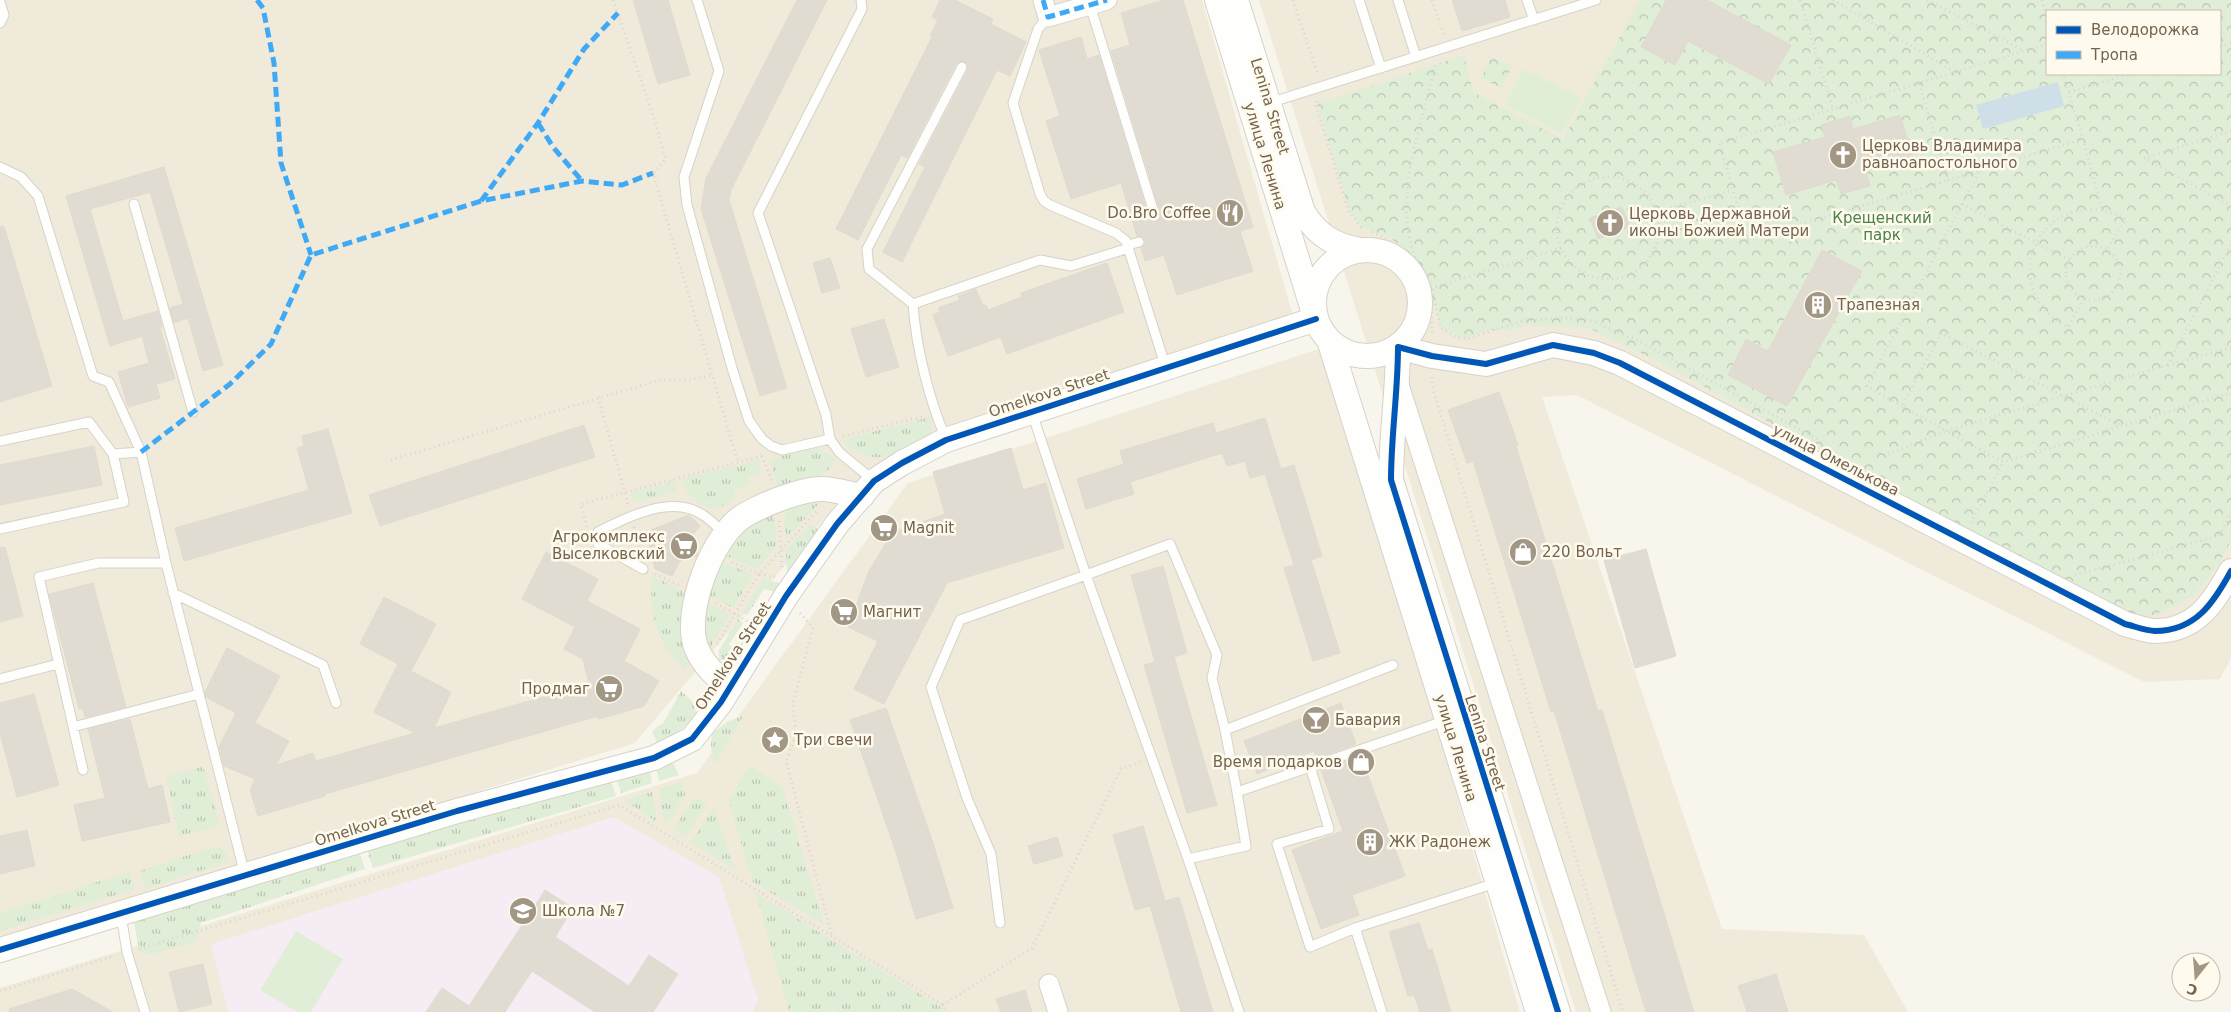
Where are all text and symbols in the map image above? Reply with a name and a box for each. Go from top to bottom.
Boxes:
legend [2046,10,2221,75]
text: Велодорожка [2091,21,2199,39]
text: Тропа [2090,46,2138,64]
street label: Lenina Street [1247,56,1293,157]
street label: улица Ленина [1240,100,1290,212]
place label: Церковь Владимира равноапостольного [1862,137,2022,172]
church icon: Церковь Владимира равноапостольного [1828,140,1858,170]
restaurant icon: Do.Bro Coffee [1215,198,1245,228]
place label: Do.Bro Coffee [1107,204,1211,222]
place label: Церковь Державной иконы Божией Матери [1629,205,1809,240]
church icon: Церковь Державной иконы Божией Матери [1595,208,1625,238]
park label: Крещенский парк [1832,209,1932,244]
building icon: Трапезная [1803,290,1833,320]
place label: Трапезная [1836,296,1920,314]
street label: Omelkova Street [987,365,1112,421]
street label: улица Омелькова [1770,420,1902,500]
supermarket icon: Magnit [869,513,899,543]
place label: Magnit [903,519,954,537]
place label: Агрокомплекс Выселковский [552,528,665,563]
supermarket icon: Агрокомплекс Выселковский [669,531,699,561]
shop icon: 220 Вольт [1508,537,1538,567]
place label: 220 Вольт [1542,543,1622,561]
supermarket icon: Магнит [829,597,859,627]
street label: Omelkova Street [691,598,775,714]
place label: Магнит [863,603,922,621]
supermarket icon: Продмаг [594,674,624,704]
place label: Продмаг [521,680,590,698]
street label: улица Ленина [1431,692,1481,804]
street label: Lenina Street [1461,693,1509,793]
bar icon: Бавария [1301,705,1331,735]
place label: Бавария [1335,711,1401,729]
place icon: Три свечи [760,725,790,755]
place label: Три свечи [793,731,872,749]
shop icon: Время подарков [1346,747,1376,777]
place label: Время подарков [1213,753,1342,771]
street label: Omelkova Street [312,796,438,850]
building icon: ЖК Радонеж [1355,827,1385,857]
place label: ЖК Радонеж [1389,833,1491,851]
school or university icon: Школа №7 [508,896,538,926]
place label: Школа №7 [542,902,625,920]
north arrow [2171,952,2221,1002]
text: С [2185,980,2199,999]

